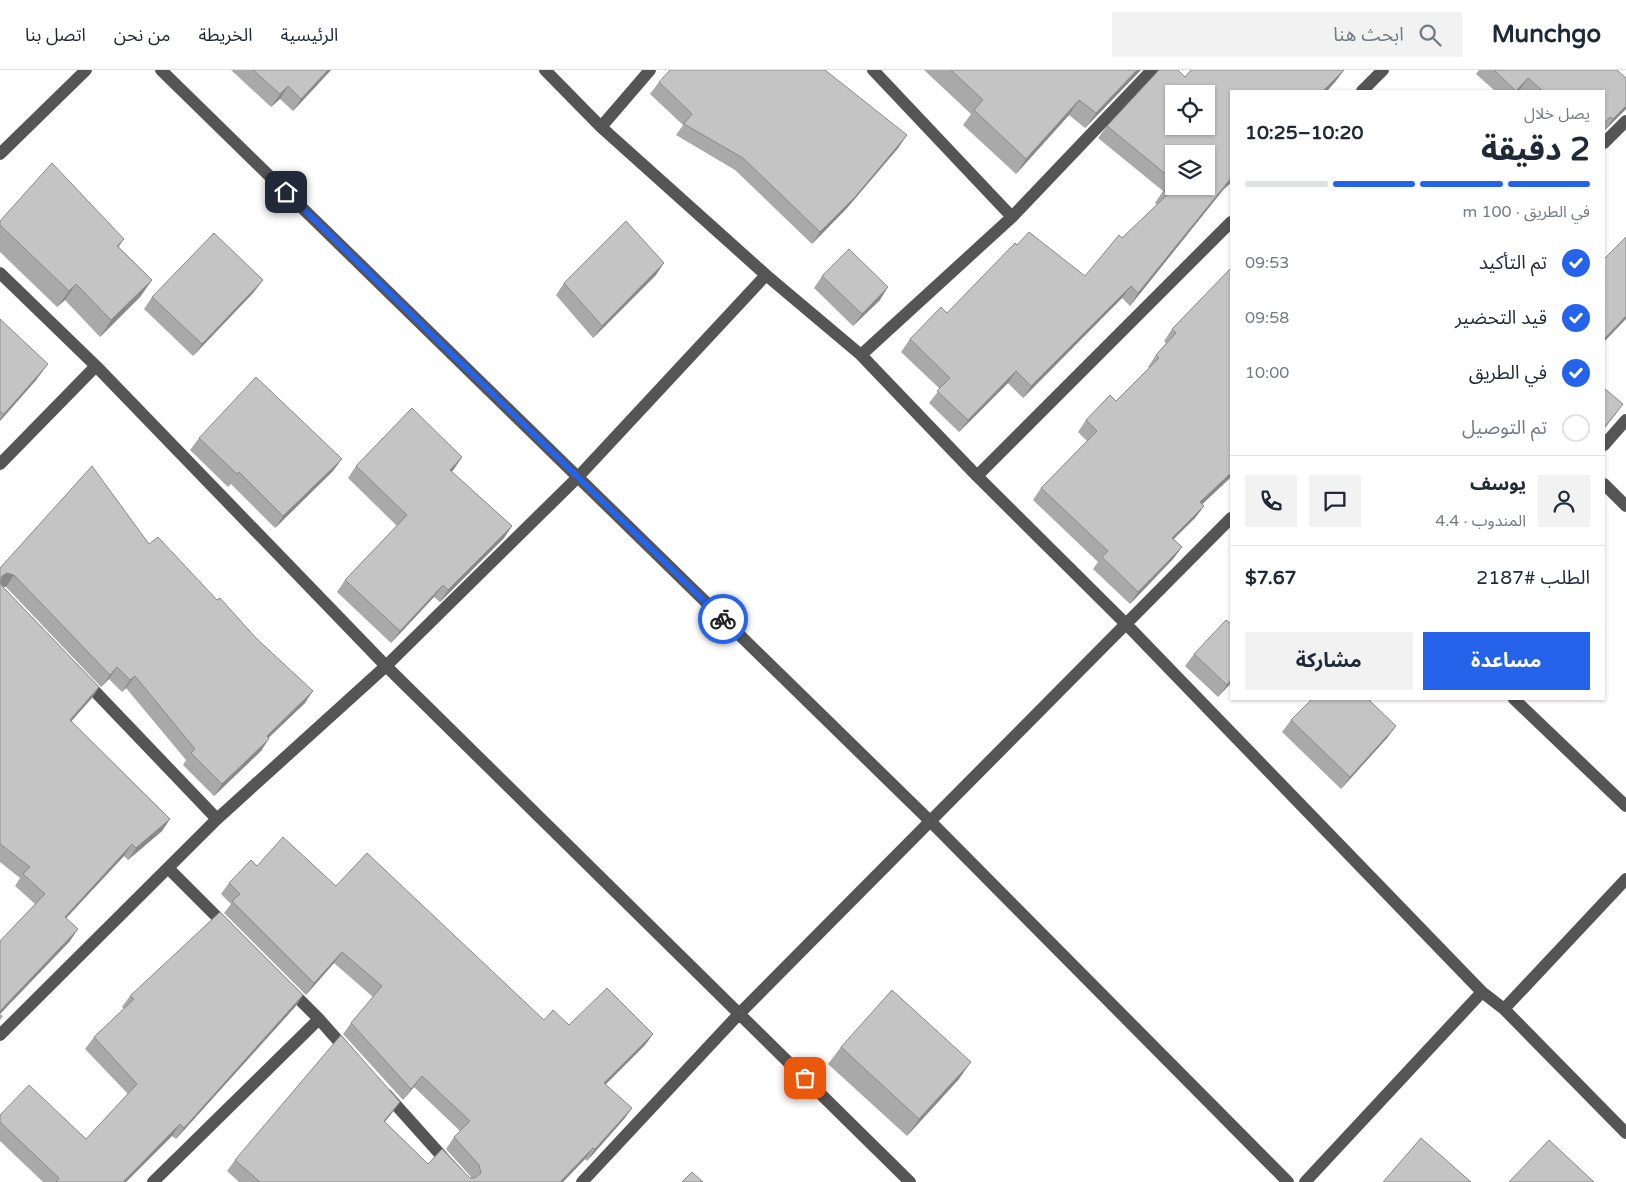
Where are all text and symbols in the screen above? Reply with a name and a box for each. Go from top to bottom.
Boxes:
search box [1112,12,1462,57]
text: Munchgo [1492,20,1601,49]
icon: search [1416,21,1444,49]
text: اتصل بنا [25,24,86,46]
text: من نحن [114,24,171,46]
text: الخريطة [199,24,252,46]
text: الرئيسية [280,24,338,46]
text: ابحث هنا [1333,24,1404,46]
map controls [1165,85,1215,195]
button: locate [1165,85,1215,135]
text: يصل خلال [1524,104,1590,124]
text: 10:20–10:25 [1245,122,1363,144]
text: 2 دقيقة [1481,131,1590,169]
button: layers [1165,145,1215,195]
pin [265,171,307,213]
icon: home [272,178,300,206]
text: في الطريق · 100 m [1463,202,1590,222]
icon: check [1562,249,1590,277]
text: تم التأكيد [1479,252,1547,274]
text: 09:53 [1245,253,1289,273]
icon: check [1562,304,1590,332]
text: قيد التحضير [1455,307,1547,329]
text: 09:58 [1245,308,1289,328]
icon: check [1562,359,1590,387]
text: في الطريق [1469,362,1547,384]
text: 10:00 [1245,363,1289,383]
text: تم التوصيل [1462,417,1547,439]
text: يوسف [1470,473,1526,495]
button: phone [1245,475,1297,527]
button: chat [1309,475,1361,527]
button: person [1538,475,1590,527]
text: المندوب · 4.4 [1435,511,1526,531]
text: $7.67 [1245,567,1297,589]
text: الطلب #2187 [1476,567,1590,589]
courier [698,594,748,644]
icon: bike [709,605,737,633]
button: مشاركة [1245,632,1413,690]
button: مساعدة [1423,632,1590,690]
pin [784,1057,826,1099]
icon: bag [791,1064,819,1092]

